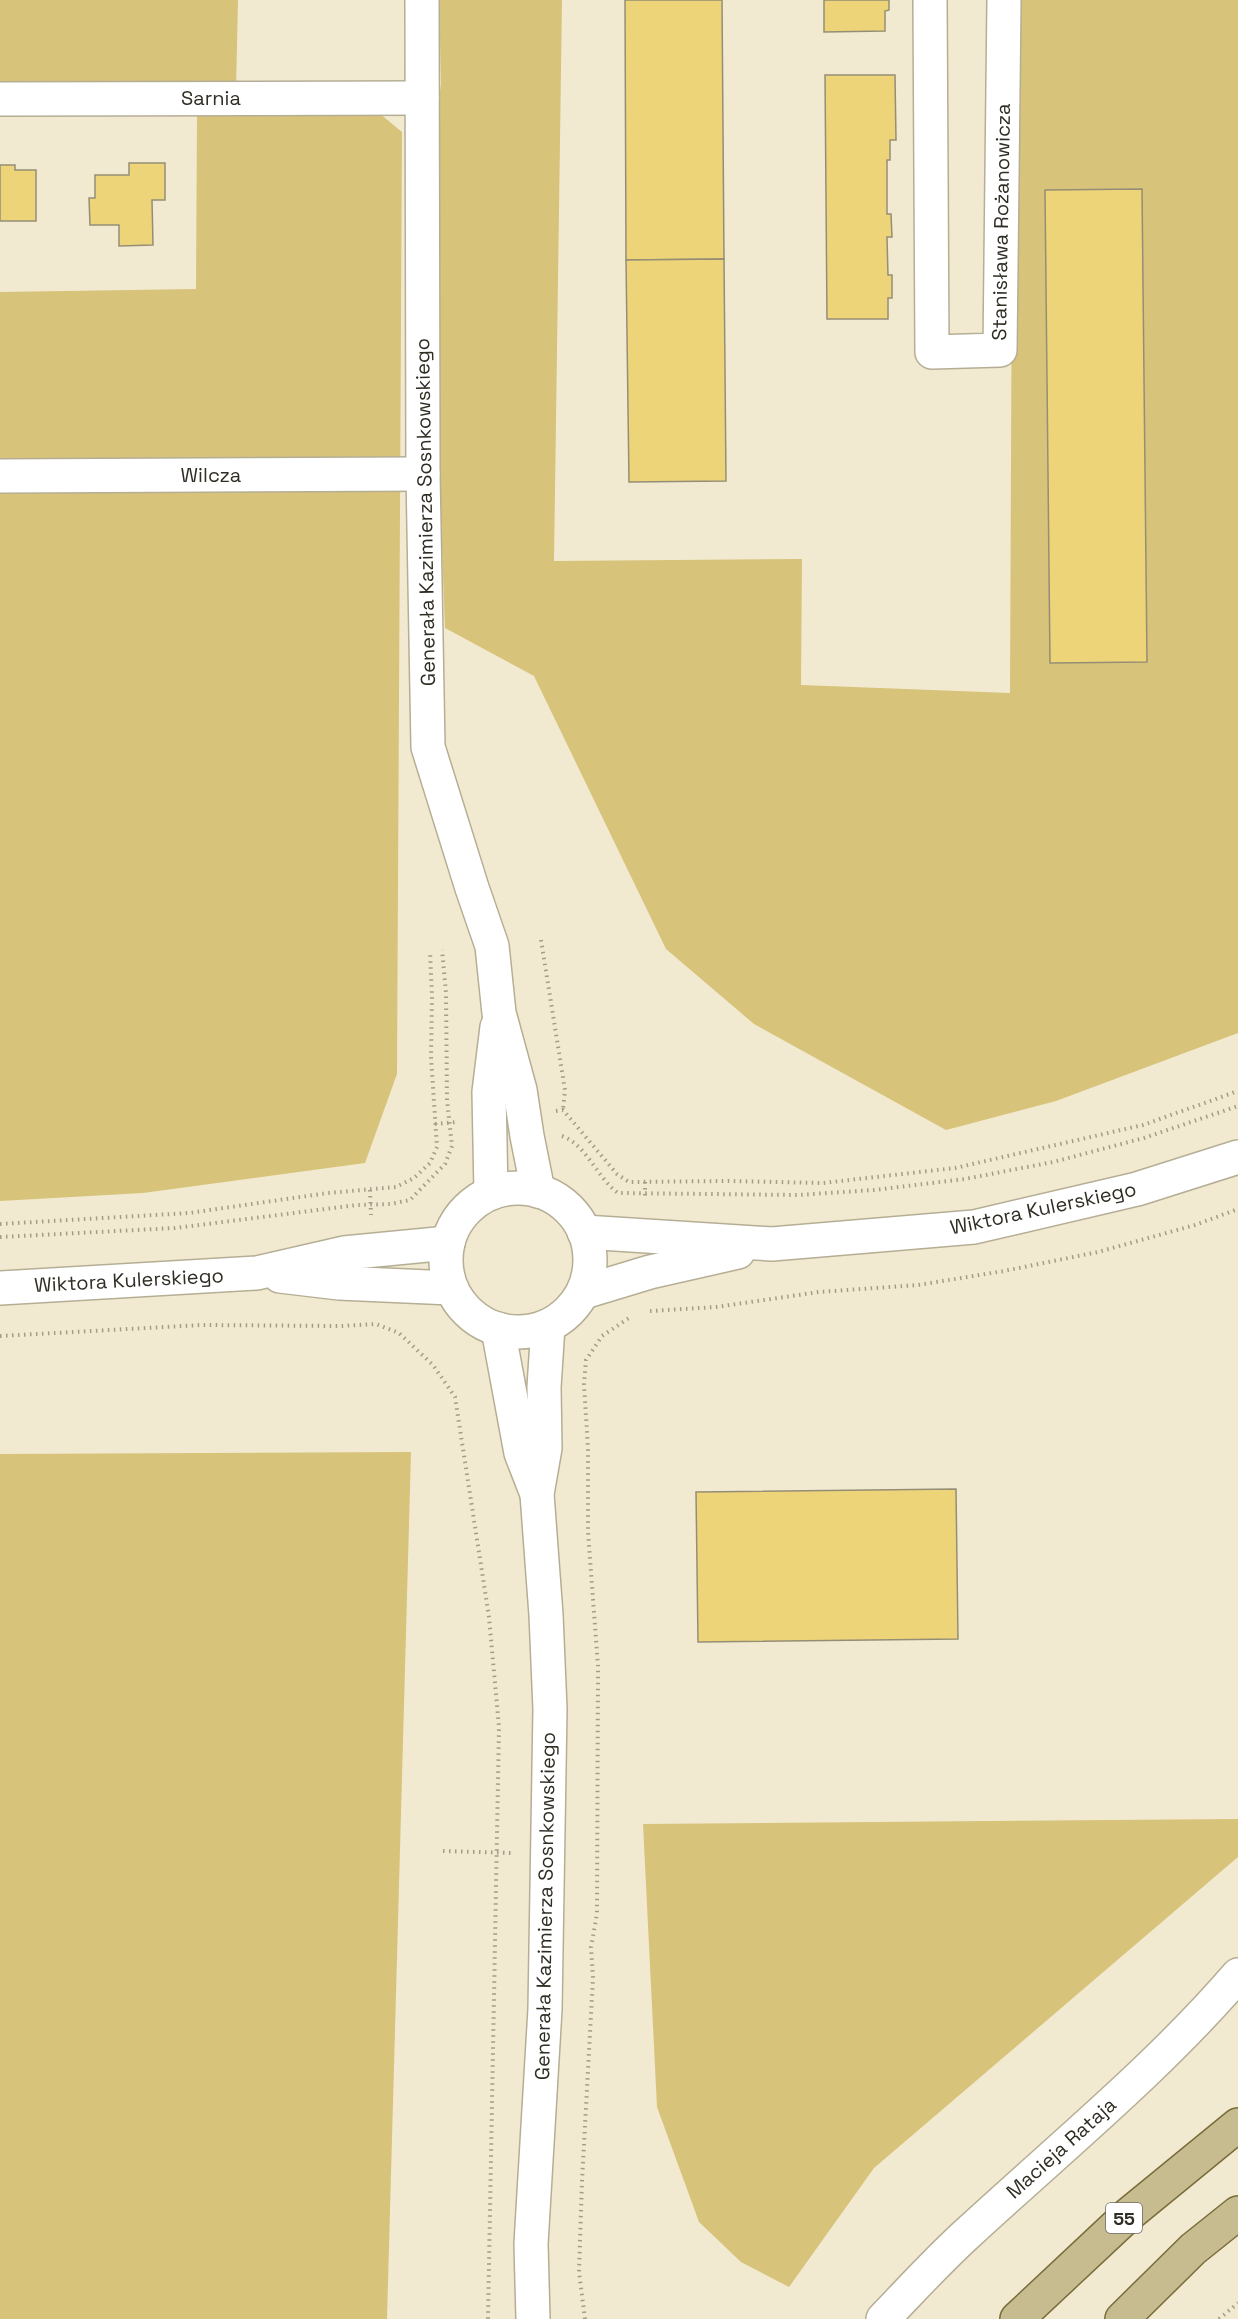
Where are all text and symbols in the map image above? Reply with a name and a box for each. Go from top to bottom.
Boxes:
street label: Sarnia [181,85,241,111]
street label: Stanisława Rożanowicza [986,103,1016,341]
street label: Generała Kazimierza Sosnkowskiego [409,338,441,686]
street label: Wilcza [181,462,241,488]
street label: Wiktora Kulerskiego [947,1176,1139,1240]
street label: Wiktora Kulerskiego [34,1262,224,1298]
street label: Generała Kazimierza Sosnkowskiego [529,1732,561,2080]
street label: Macieja Rataja [1001,2092,1121,2204]
road number: 55 [1106,2203,1142,2233]

